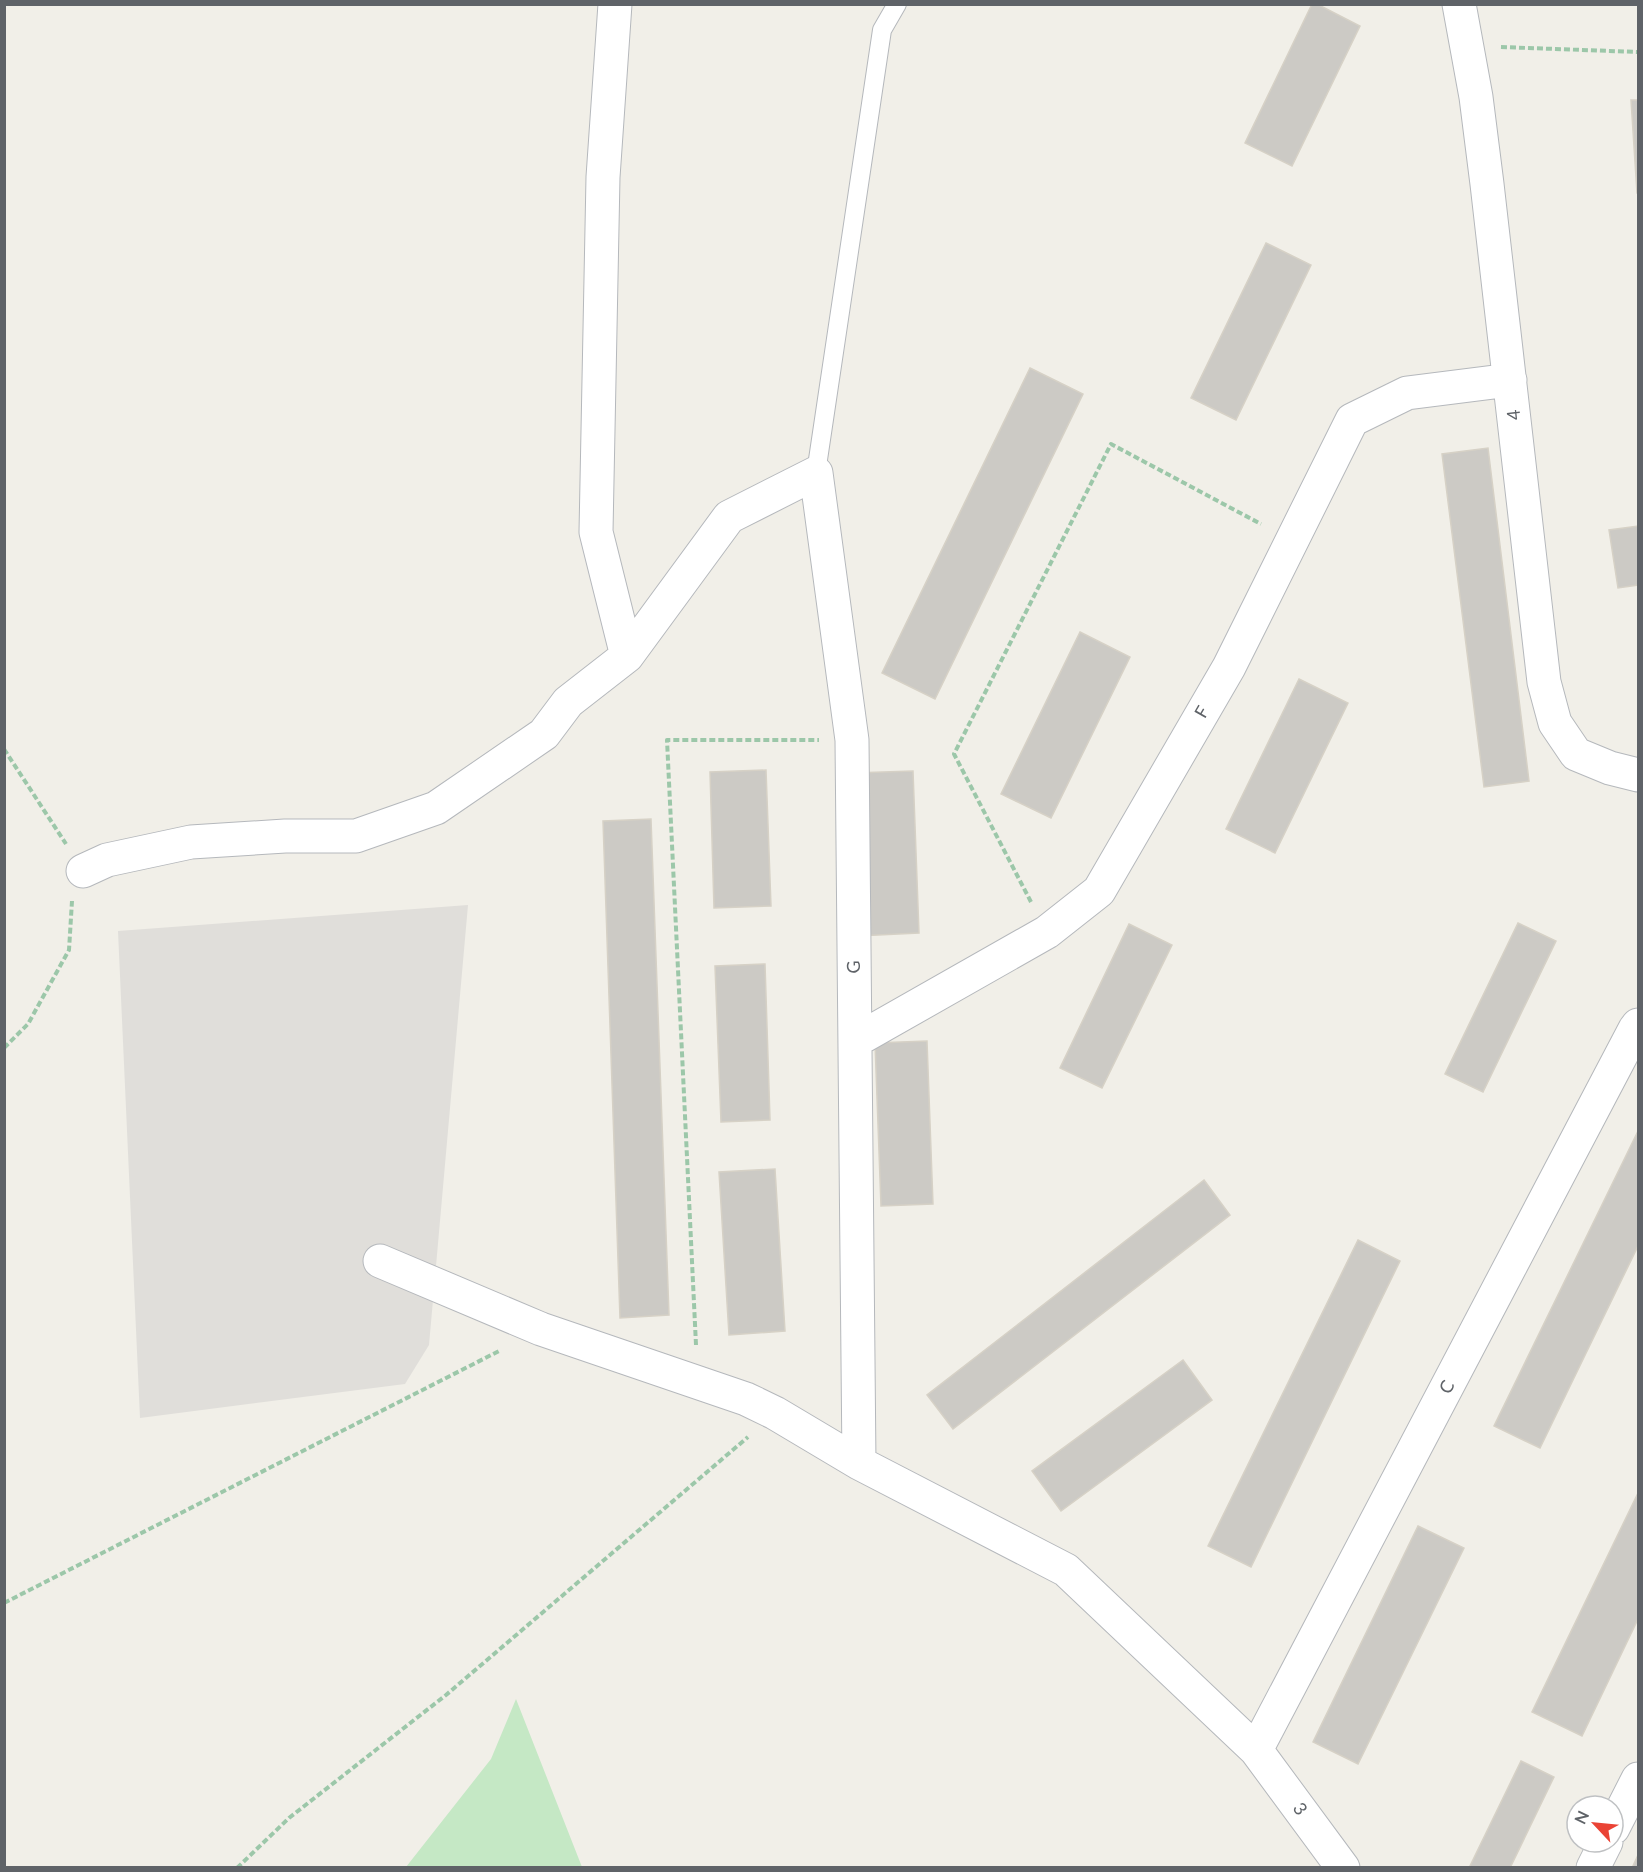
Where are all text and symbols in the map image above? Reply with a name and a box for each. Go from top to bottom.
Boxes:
street label: 4 [1502,409,1524,421]
street label: F [1189,702,1213,721]
street label: G [842,960,864,974]
street label: C [1434,1376,1459,1397]
north arrow [1565,1794,1625,1854]
street label: 3 [1289,1798,1313,1819]
text: N [1570,1808,1592,1827]

